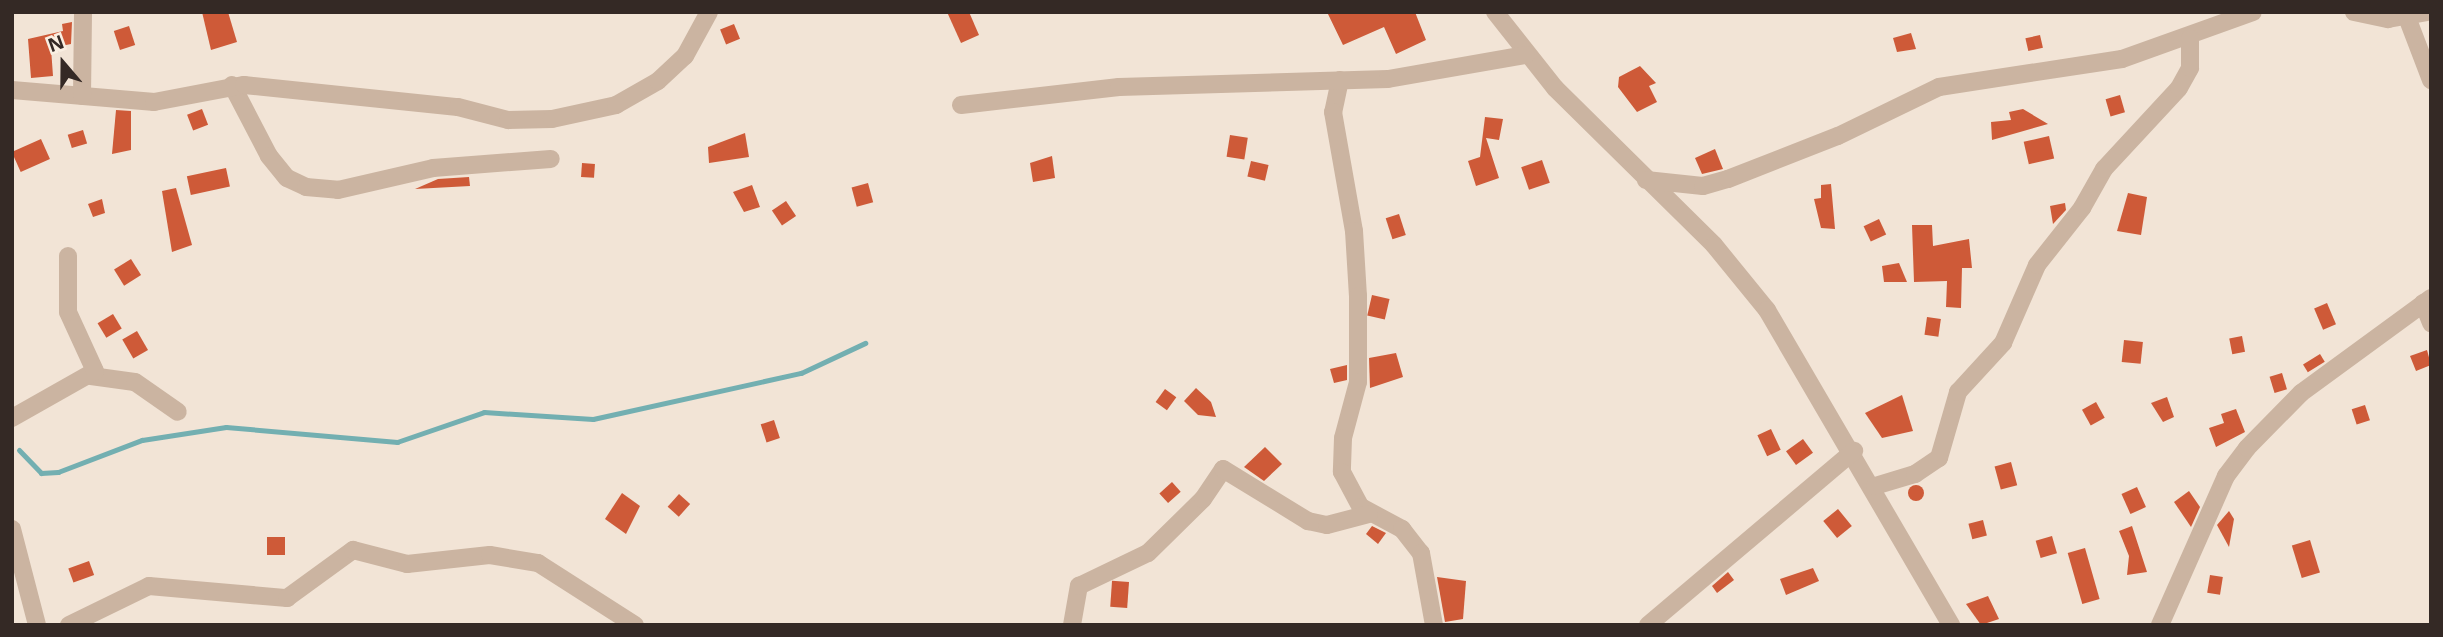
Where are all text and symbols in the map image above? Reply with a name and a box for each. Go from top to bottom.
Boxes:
north arrow [28,28,98,98]
text: N [44,28,68,58]

